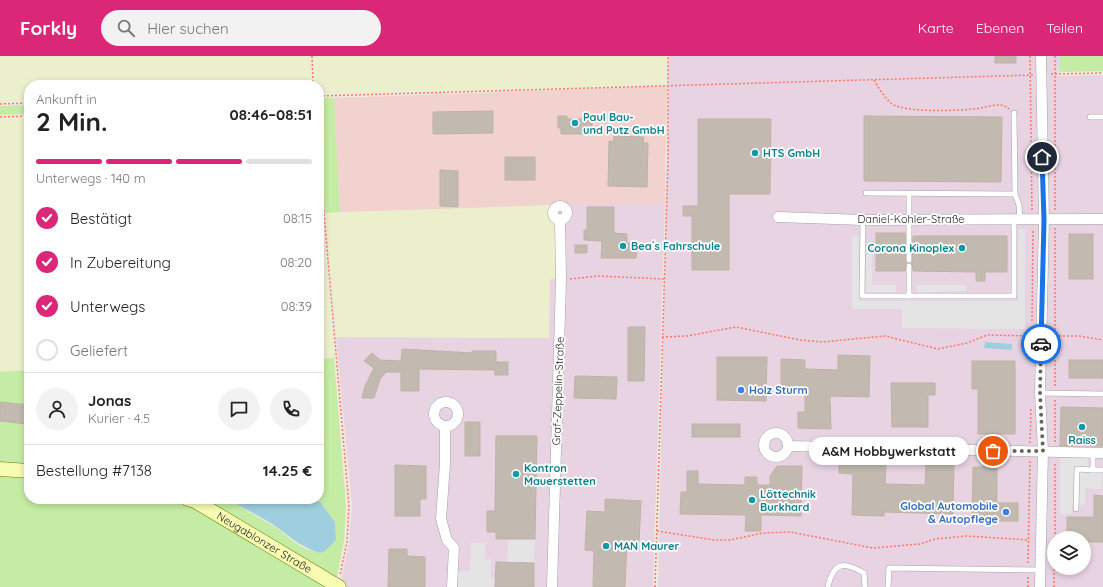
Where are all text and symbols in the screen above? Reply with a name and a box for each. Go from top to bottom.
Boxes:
search box [101,10,381,46]
text: Forkly [20,16,77,40]
icon: search [115,17,137,39]
text: Hier suchen [147,19,229,38]
text: Karte [918,19,954,37]
text: Ebenen [976,19,1024,37]
text: Teilen [1046,19,1083,37]
text: Ankunft in [36,91,97,107]
text: 2 Min. [36,105,107,138]
text: 08:46–08:51 [230,105,312,124]
place label: Paul Bau- und Putz GmbH [583,110,665,137]
marker: Paul Bau- und Putz GmbH [570,118,580,128]
pin [1025,140,1059,174]
place label: HTS GmbH [763,146,820,160]
icon: home [1031,146,1053,168]
marker: HTS GmbH [750,148,760,158]
text: Unterwegs · 140 m [36,170,146,186]
icon: check [36,207,58,229]
text: Bestätigt [70,209,132,228]
text: 08:15 [283,210,312,226]
street label: Daniel-Kohler-Straße [857,212,965,226]
place label: Bea´s Fahrschule [631,239,721,253]
marker: Bea´s Fahrschule [618,241,628,251]
place label: Corona Kinoplex [867,241,955,255]
marker: Corona Kinoplex [957,243,967,253]
icon: check [36,251,58,273]
text: In Zubereitung [70,253,171,272]
text: 08:20 [280,254,312,270]
icon: check [36,295,58,317]
text: Unterwegs [70,297,145,316]
text: 08:39 [281,298,312,314]
courier [1021,324,1061,364]
icon: car [1030,333,1052,355]
street label: Graf-Zeppelin-Straße [549,337,567,445]
text: Geliefert [70,341,128,360]
place label: Holz Sturm [749,383,808,397]
marker: Holz Sturm [736,385,746,395]
button: person [36,388,78,430]
button: chat [218,388,260,430]
button: phone [270,388,312,430]
text: Jonas [88,391,131,410]
text: Kurier · 4.5 [88,410,150,426]
marker: Raiss [1077,422,1087,432]
place label: Raiss [1068,433,1096,447]
pin [976,434,1010,468]
callout: A&M Hobbywerkstatt [809,437,969,465]
icon: bag [982,440,1004,462]
text: A&M Hobbywerkstatt [822,443,956,459]
text: Bestellung #7138 [36,461,152,480]
text: 14.25 € [263,461,312,480]
place label: Kontron Mauerstetten [524,461,596,488]
marker: Kontron Mauerstetten [511,469,521,479]
place label: Löttechnik Burkhard [760,487,816,514]
marker: Löttechnik Burkhard [747,495,757,505]
place label: Global Automobile & Autopflege [900,499,999,526]
marker: Global Automobile & Autopflege [1001,507,1011,517]
street label: Neugablonzer Straße [214,509,314,576]
map controls [1047,531,1091,575]
button: layers [1047,531,1091,575]
place label: MAN Maurer [614,539,679,553]
marker: MAN Maurer [601,541,611,551]

